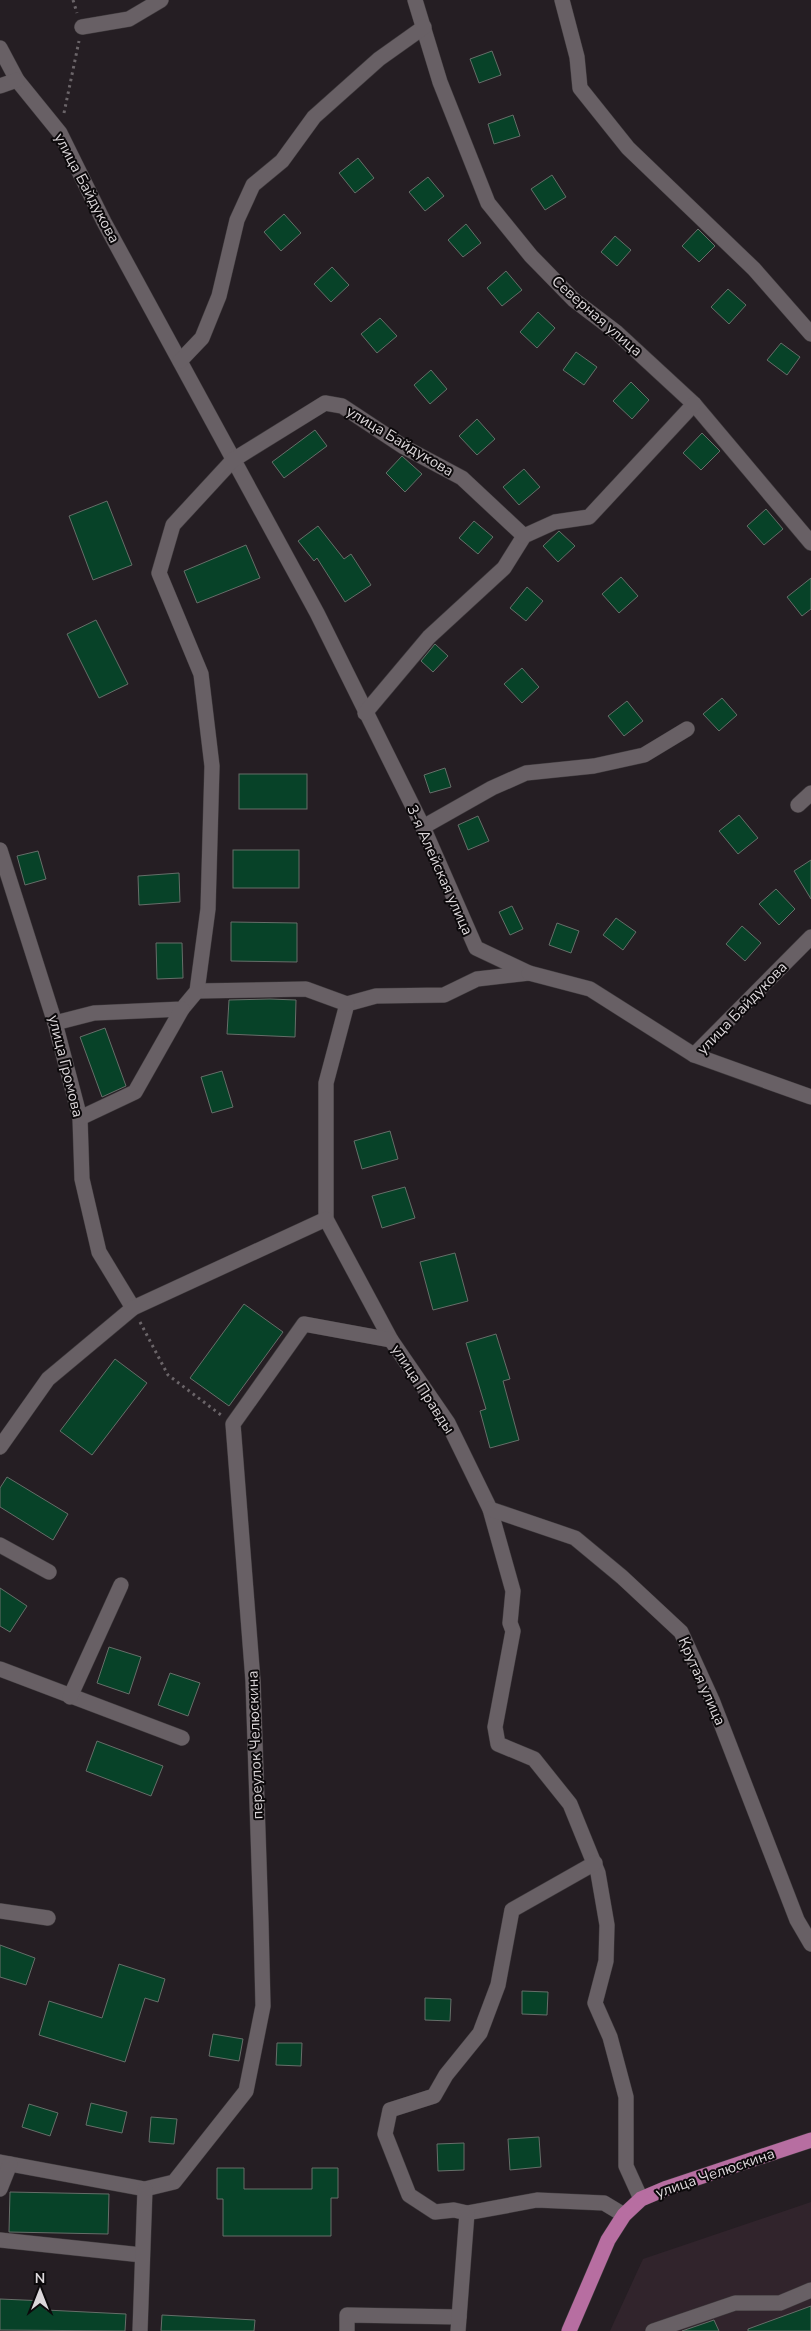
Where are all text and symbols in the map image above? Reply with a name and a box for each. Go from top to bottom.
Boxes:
street label: улица Байдукова [50,130,124,246]
street label: Северная улица [547,271,647,361]
street label: улица Байдукова [343,401,457,481]
street label: 3-я Алейская улица [402,802,478,938]
street label: улица Байдукова [692,957,792,1059]
street label: улица Громова [44,1013,88,1119]
street label: улица Правды [387,1341,459,1437]
street label: Крутая улица [674,1634,730,1728]
street label: переулок Челюскина [242,1670,268,1820]
street label: улица Челюскина [653,2143,777,2203]
north arrow [15,2266,65,2316]
text: N [35,2269,45,2288]

